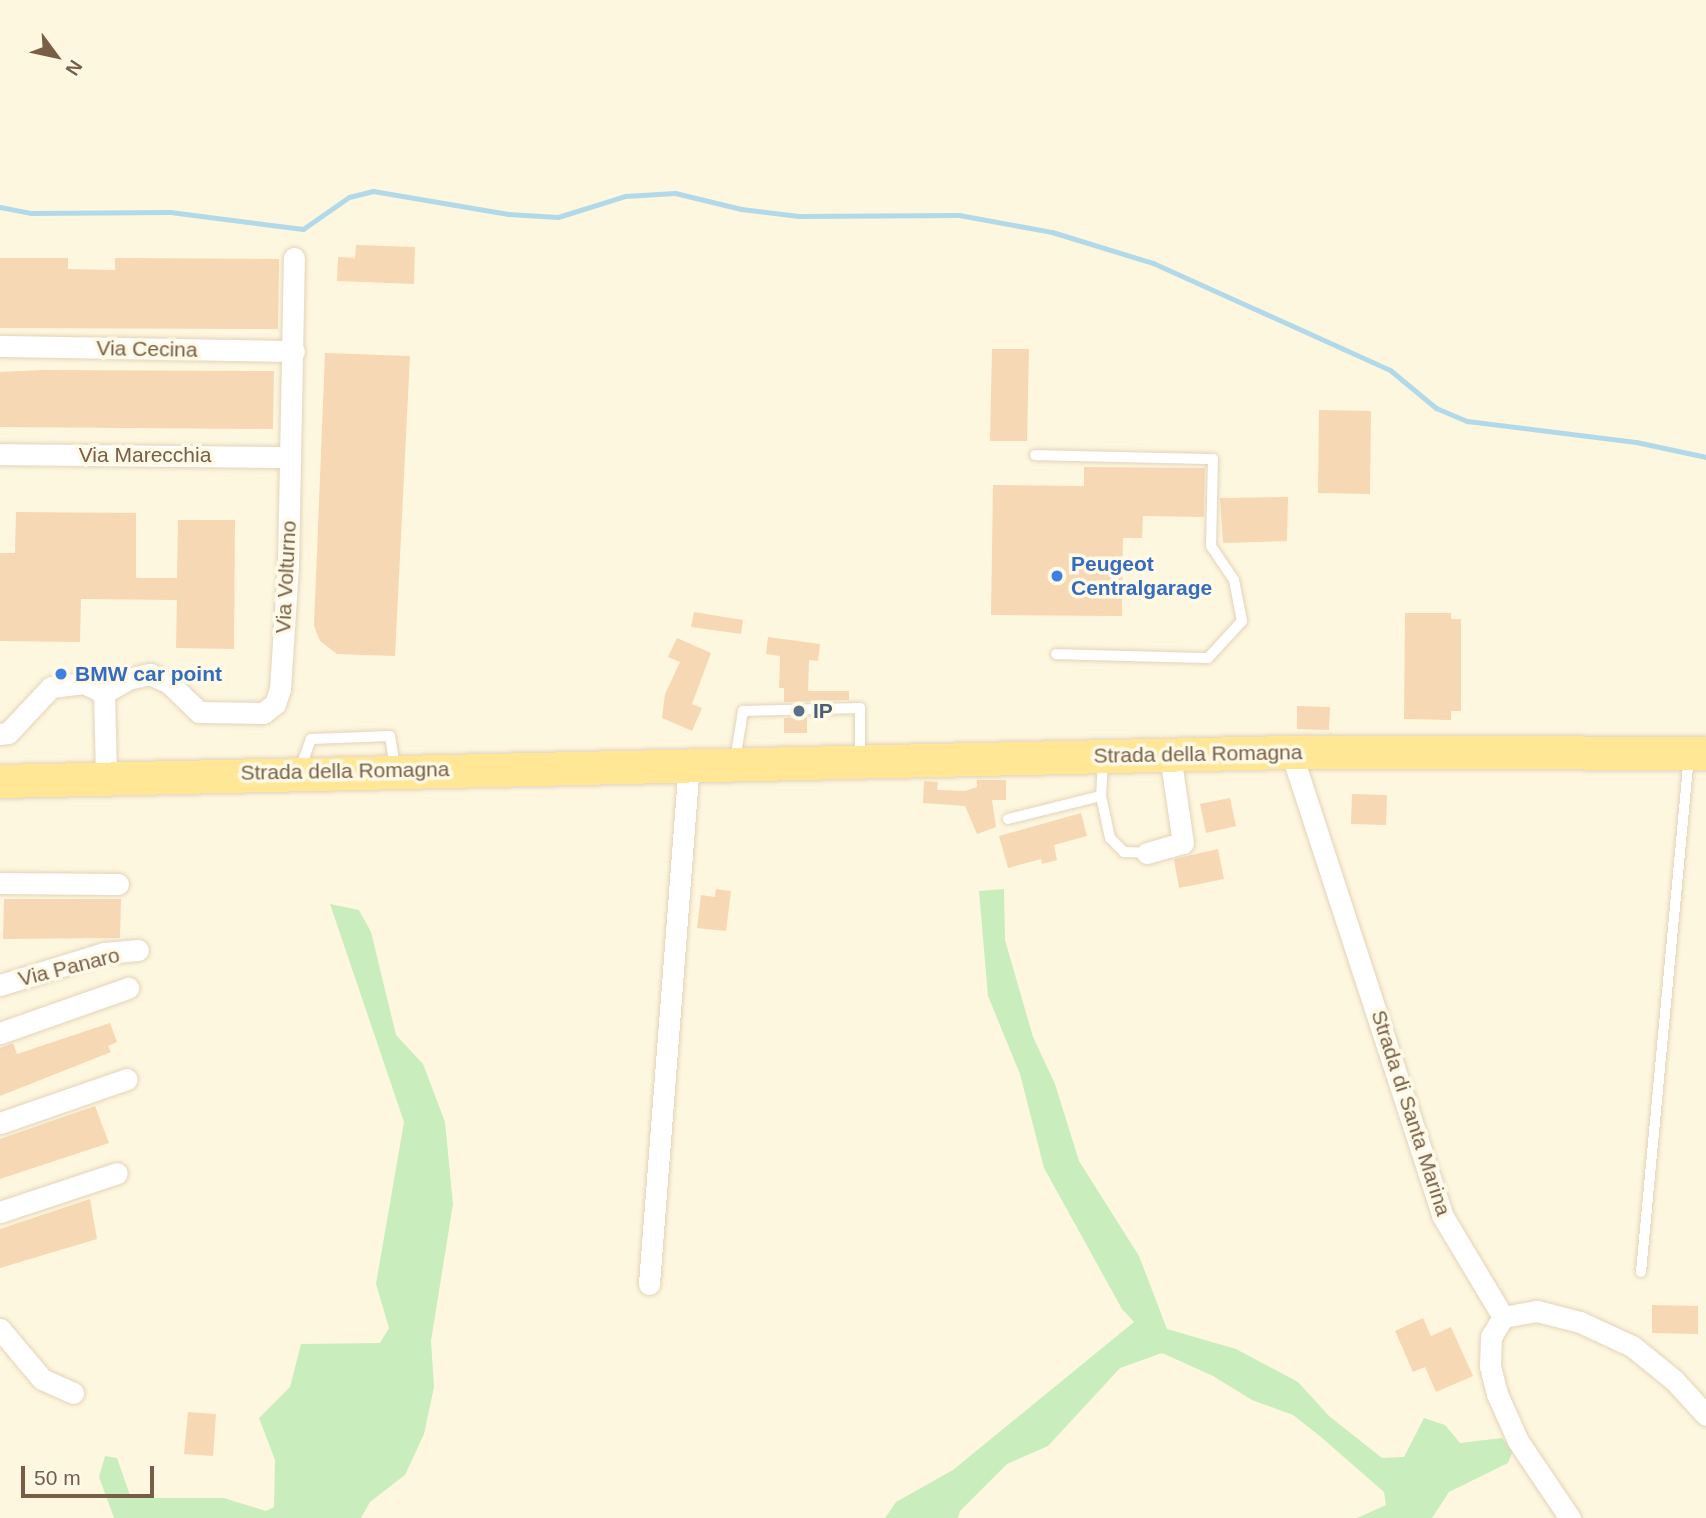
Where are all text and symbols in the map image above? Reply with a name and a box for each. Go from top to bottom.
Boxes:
north arrow [21,21,91,91]
text: N [61,56,87,79]
street label: Via Cecina [96,336,198,362]
street label: Via Marecchia [79,442,211,468]
street label: Via Volturno [270,520,302,634]
place label: Peugeot Centralgarage [1071,551,1212,601]
marker: Peugeot Centralgarage [1049,568,1065,584]
place label: BMW car point [75,661,222,687]
marker: BMW car point [53,666,69,682]
place label: IP [813,698,833,724]
marker: IP [791,703,807,719]
street label: Strada della Romagna [1093,740,1303,768]
street label: Strada della Romagna [240,757,450,785]
street label: Via Panaro [16,942,122,992]
street label: Strada di Santa Marina [1366,1007,1456,1219]
scale bar [24,1452,158,1496]
text: 50 m [34,1466,81,1489]

